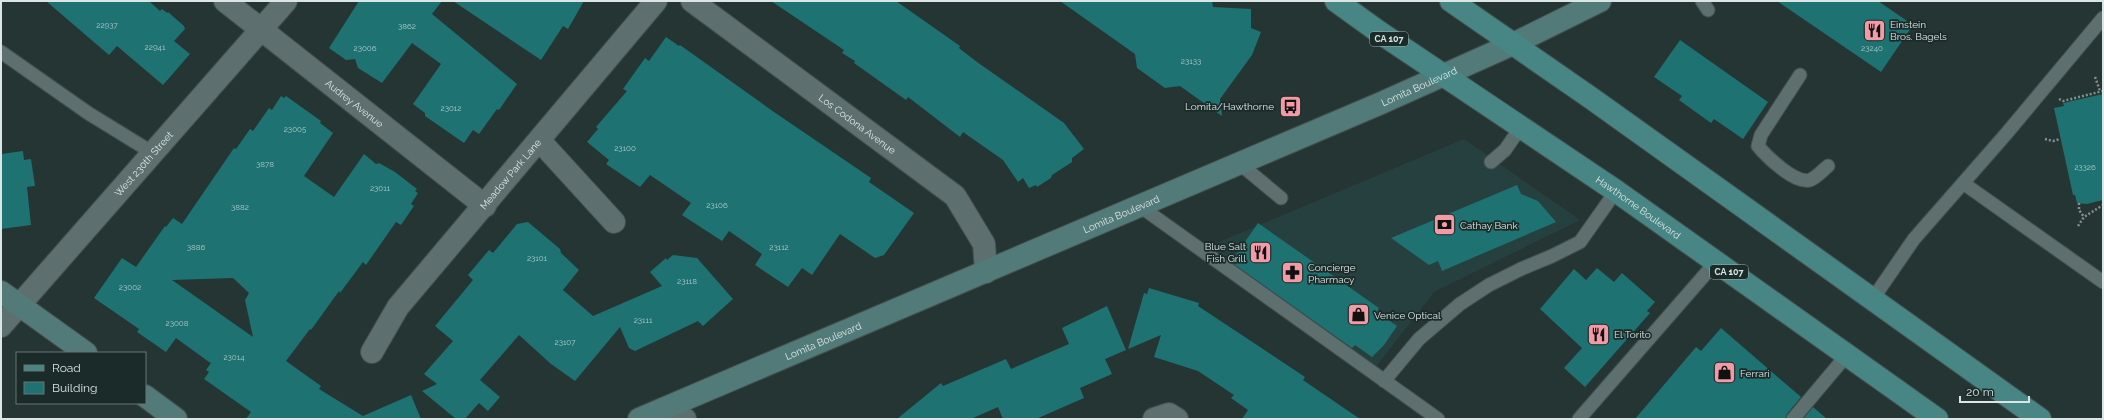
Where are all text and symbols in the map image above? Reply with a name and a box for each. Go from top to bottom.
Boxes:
restaurant icon: Einstein Bros. Bagels [1862,17,1888,43]
place label: Einstein Bros. Bagels [1890,19,1947,42]
house number: 22937 [96,20,118,30]
house number: 3862 [398,21,416,31]
road number: CA 107 [1370,32,1408,46]
house number: 22941 [145,42,166,52]
house number: 23006 [353,43,377,53]
house number: 23240 [1861,43,1883,53]
house number: 23133 [1181,56,1201,66]
street label: Lomita Boulevard [1380,65,1459,108]
street label: Audrey Avenue [323,77,385,130]
street label: Los Codona Avenue [817,92,898,156]
bus stop icon: Lomita/Hawthorne [1277,93,1303,119]
place label: Lomita/Hawthorne [1185,101,1274,112]
house number: 23012 [441,103,461,113]
house number: 23005 [284,124,307,134]
street label: West 230th Street [112,129,176,199]
street label: Meadow Park Lane [478,137,543,212]
house number: 23100 [614,143,636,153]
house number: 3878 [256,159,274,169]
house number: 23326 [2074,162,2096,172]
street label: Hawthorne Boulevard [1594,174,1683,241]
house number: 23011 [370,183,391,193]
street label: Lomita Boulevard [1082,193,1161,235]
house number: 23106 [706,200,728,210]
house number: 3882 [231,202,249,212]
bank icon: Cathay Bank [1431,212,1457,238]
place label: Cathay Bank [1460,220,1518,231]
restaurant icon: Blue Salt Fish Grill [1248,239,1274,265]
place label: Blue Salt Fish Grill [1205,241,1247,264]
house number: 3886 [187,242,205,252]
house number: 23112 [769,242,789,252]
house number: 23101 [527,253,548,263]
pharmacy icon: Concierge Pharmacy [1280,260,1306,286]
place label: Concierge Pharmacy [1308,262,1356,285]
road number: CA 107 [1710,265,1748,279]
house number: 23118 [677,276,697,286]
house number: 23002 [119,282,141,292]
shop icon: Venice Optical [1345,302,1371,328]
place label: Venice Optical [1374,310,1441,321]
house number: 23111 [634,315,653,325]
house number: 23008 [166,318,189,328]
street label: Lomita Boulevard [783,320,863,362]
restaurant icon: El Torito [1586,321,1612,347]
place label: El Torito [1614,329,1651,340]
house number: 23107 [555,337,576,347]
legend [16,352,146,404]
house number: 23014 [223,352,245,362]
shop icon: Ferrari [1711,360,1737,386]
text: Road [52,361,81,375]
place label: Ferrari [1740,368,1770,379]
scale bar [1960,378,2029,404]
text: Building [52,381,98,395]
text: 20 m [1966,385,1994,399]

